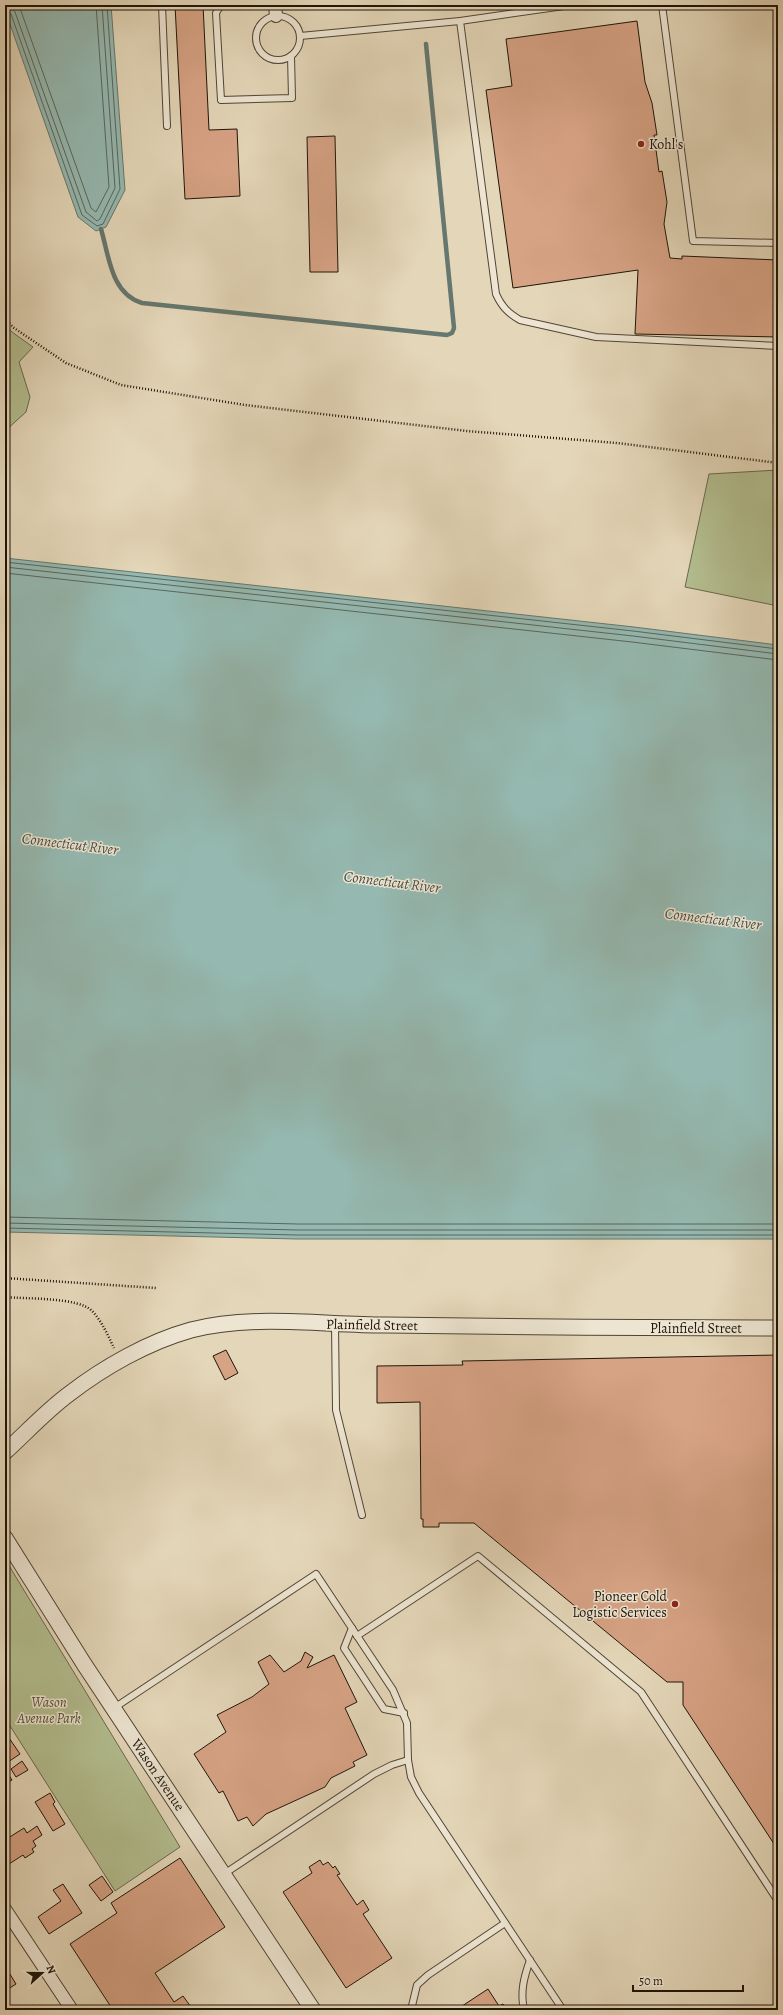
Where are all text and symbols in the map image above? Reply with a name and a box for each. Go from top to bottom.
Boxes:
place label: Kohl's [649,135,683,154]
marker: Kohl's [636,139,646,149]
water label: Connecticut River [21,828,120,860]
water label: Connecticut River [343,866,442,898]
water label: Connecticut River [664,903,763,935]
street label: Plainfield Street [326,1315,418,1335]
street label: Plainfield Street [650,1319,742,1338]
place label: Pioneer Cold Logistic Services [572,1587,667,1622]
marker: Pioneer Cold Logistic Services [670,1599,680,1609]
park label: Wason Avenue Park [16,1693,81,1728]
street label: Wason Avenue [126,1734,189,1815]
north arrow [22,1953,62,1993]
text: N [42,1963,59,1976]
scale bar [633,1967,743,1993]
text: 50 m [639,1973,663,1989]

